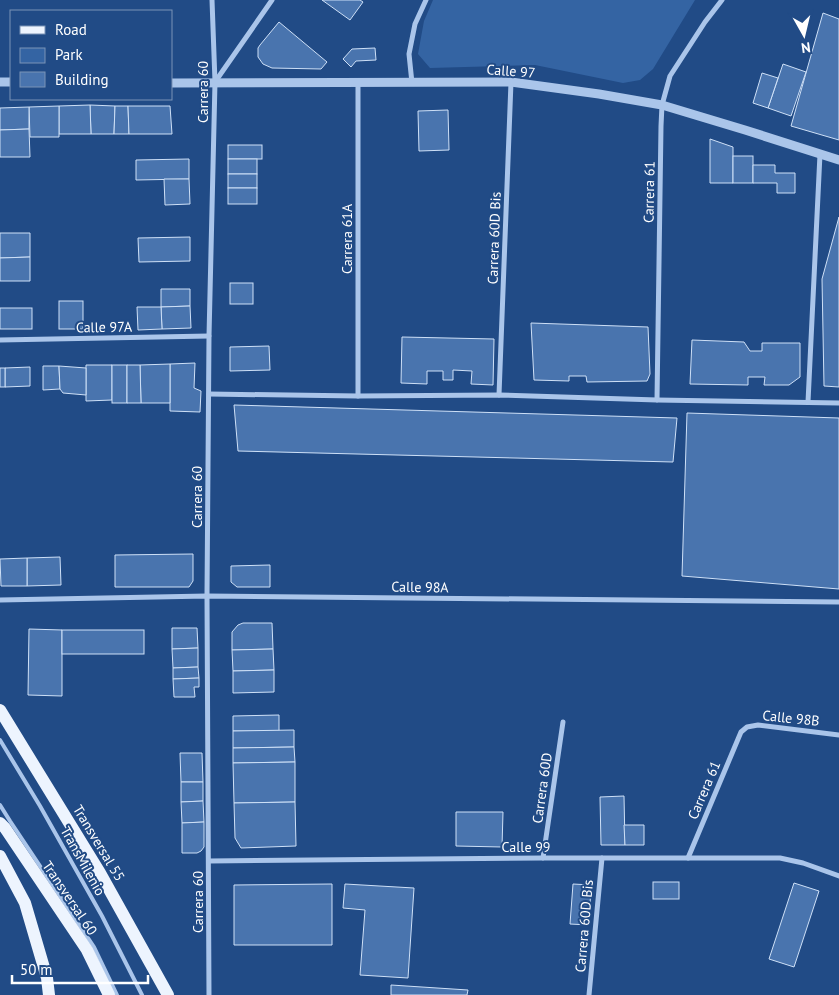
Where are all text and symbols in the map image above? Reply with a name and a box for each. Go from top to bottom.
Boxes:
legend [10,10,172,100]
north arrow [779,10,829,60]
text: Road [55,20,87,39]
text: N [800,38,812,57]
text: Park [55,45,83,64]
street label: Calle 97 [486,60,536,82]
street label: Carrera 60 [194,61,212,123]
text: Building [55,70,109,89]
street label: Carrera 61 [639,161,659,223]
street label: Carrera 60D Bis [483,191,505,285]
street label: Carrera 61A [338,203,356,274]
street label: Calle 97A [76,317,133,336]
street label: Carrera 60 [188,466,206,528]
street label: Calle 98A [391,578,450,597]
street label: Calle 98B [762,706,820,730]
street label: Carrera 60D [528,751,556,825]
street label: Carrera 61 [684,758,724,822]
street label: Transversal 55 [69,802,129,884]
street label: TransMilenio [57,823,109,899]
street label: Calle 99 [502,838,551,856]
street label: Transversal 60 [39,857,102,939]
street label: Carrera 60 [189,871,207,933]
street label: Carrera 60D Bis [571,879,597,973]
scale bar [12,952,149,984]
text: 50 m [20,960,53,979]

